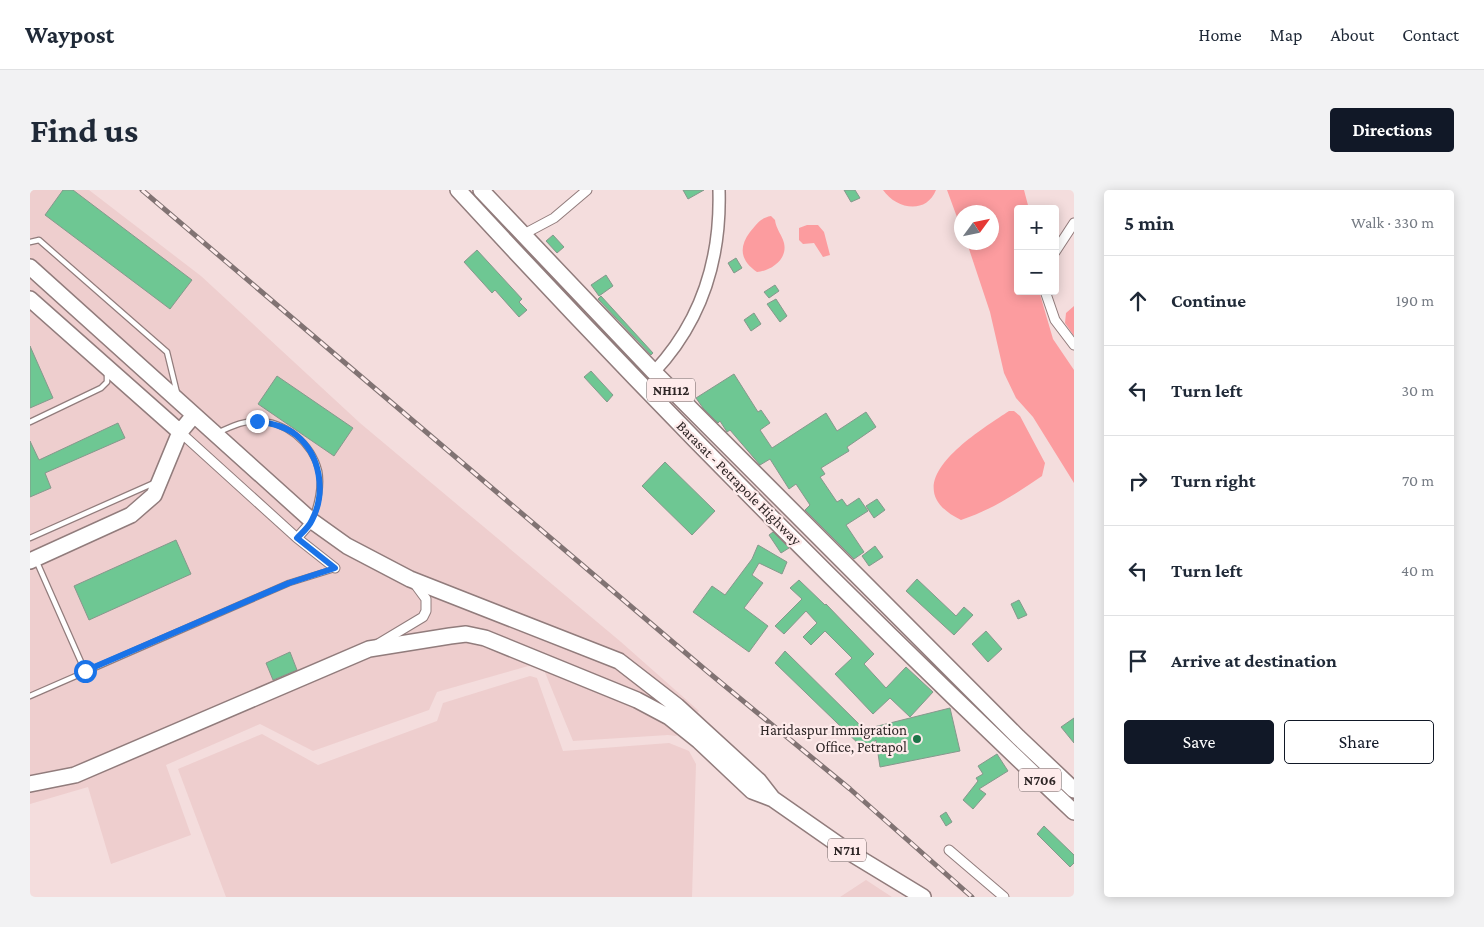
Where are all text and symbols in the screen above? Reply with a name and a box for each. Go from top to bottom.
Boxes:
text: Waypost [25,21,114,48]
text: Home [1199,25,1242,45]
text: Map [1270,25,1302,45]
text: About [1330,25,1374,45]
text: Contact [1402,25,1459,45]
button: Directions [1330,108,1454,152]
text: Find us [30,111,138,150]
north arrow [954,205,999,250]
map controls [1014,205,1059,295]
button: + [1014,205,1059,250]
text: 5 min [1124,211,1174,235]
text: Walk · 330 m [1351,214,1434,231]
button: − [1014,250,1059,295]
icon: ahead [1124,287,1152,315]
text: Continue [1171,290,1246,311]
text: 190 m [1396,292,1434,309]
icon: left [1124,377,1152,405]
road number: NH112 [647,378,695,402]
text: Turn left [1171,380,1243,401]
text: 30 m [1402,382,1434,399]
route end [246,410,269,433]
street label: Barasat - Petrapole Highway [673,418,805,549]
icon: right [1124,467,1152,495]
text: Turn right [1171,470,1256,491]
text: 70 m [1402,472,1434,489]
icon: left [1124,557,1152,585]
text: Turn left [1171,560,1243,581]
text: 40 m [1401,562,1434,579]
icon: arrive [1124,647,1152,675]
text: Arrive at destination [1171,650,1337,671]
route start [74,660,97,683]
button: Save [1124,720,1274,764]
button: Share [1284,720,1434,764]
place label: Haridaspur Immigration Office, Petrapol [760,722,907,756]
marker: Haridaspur Immigration Office, Petrapol [911,733,923,745]
road number: N706 [1019,768,1061,792]
road number: N711 [828,838,866,862]

